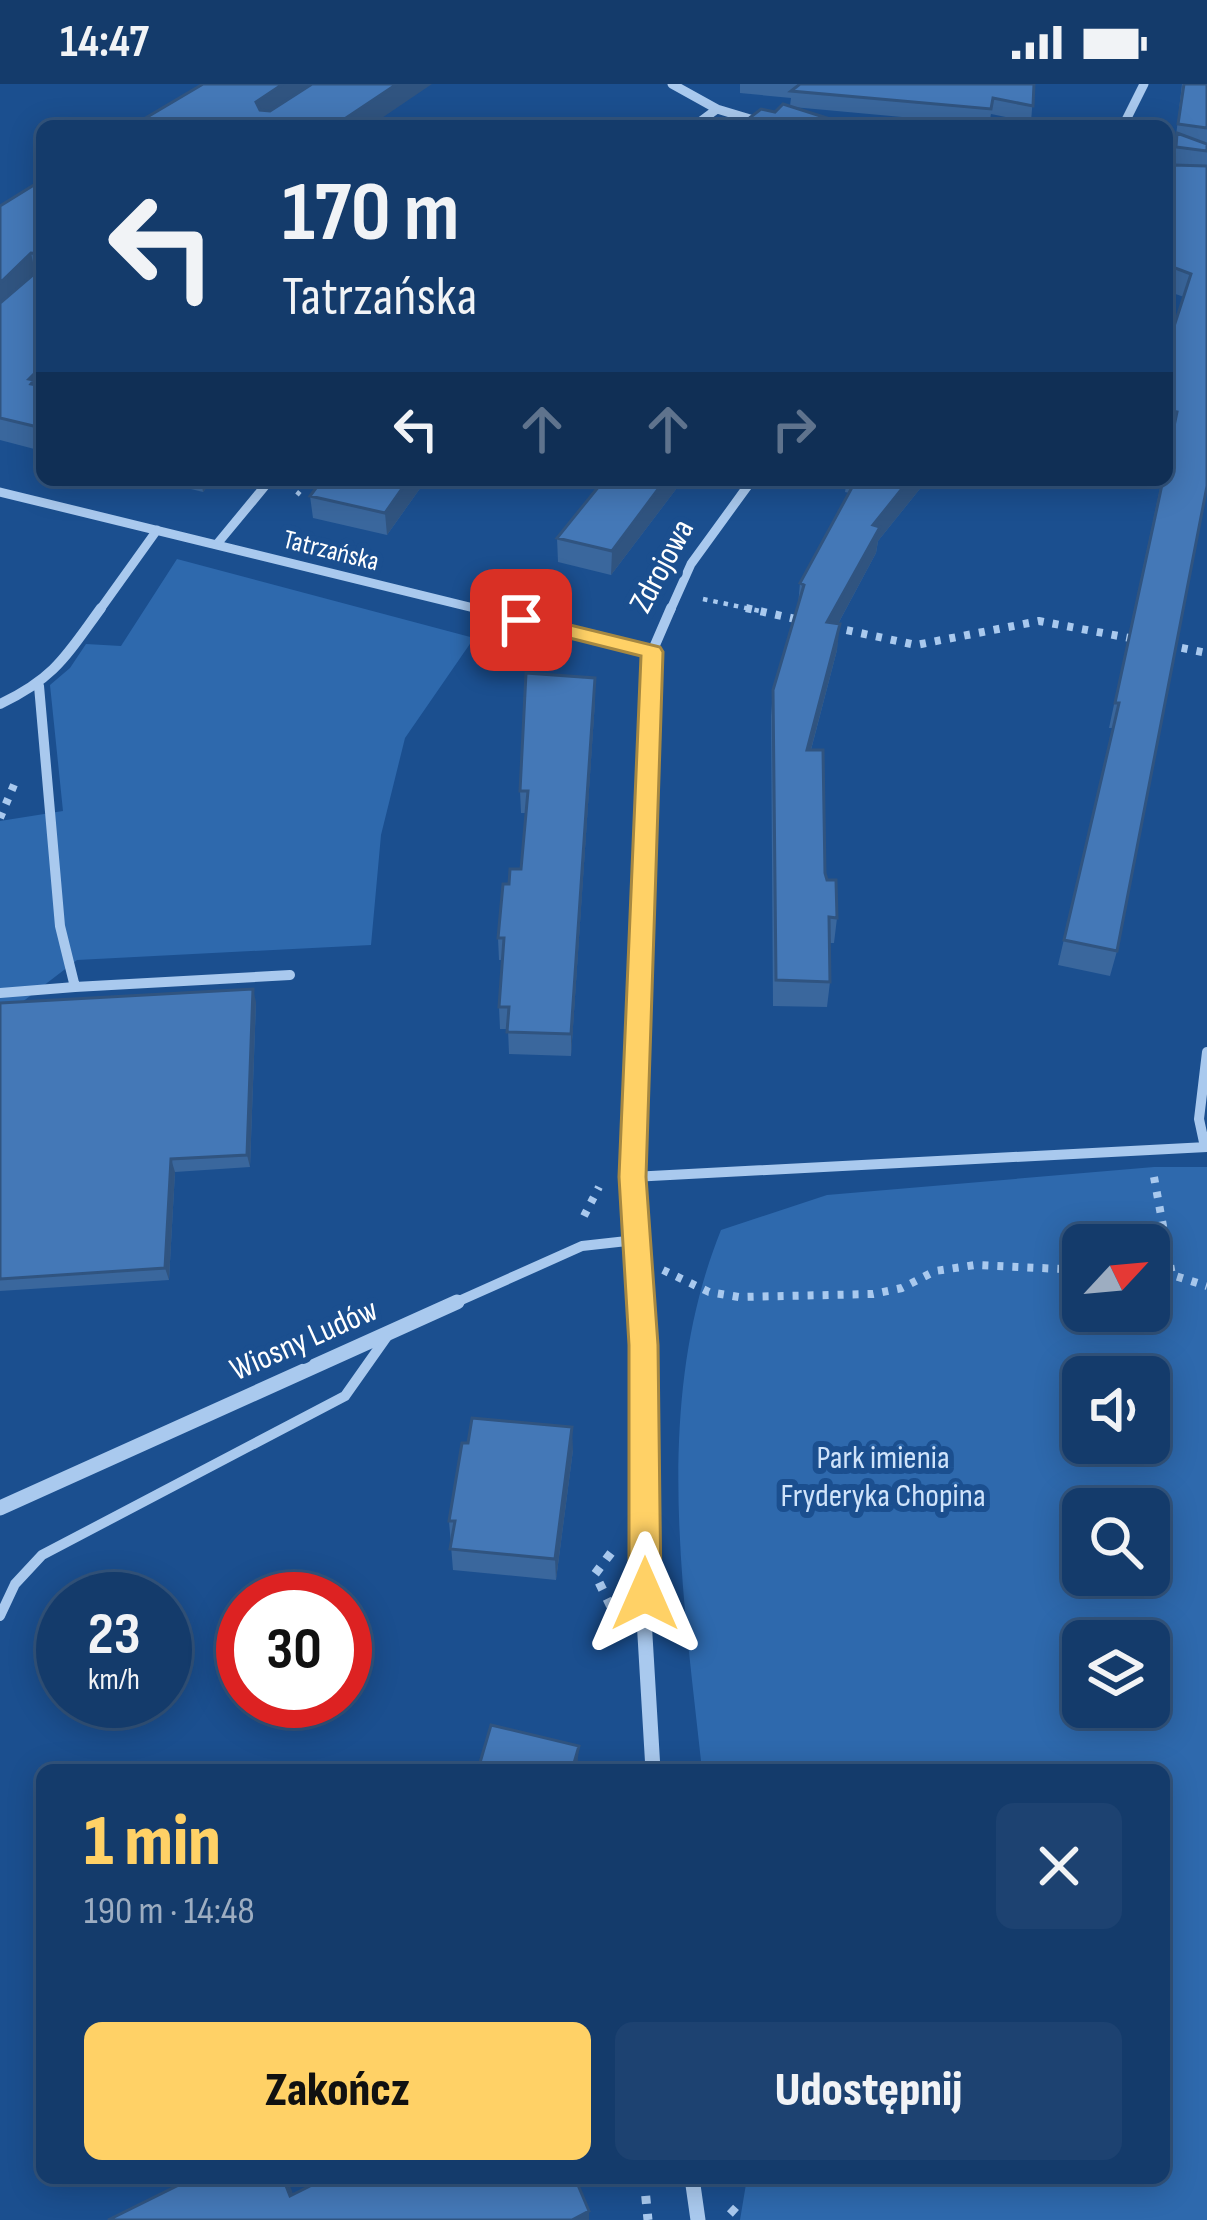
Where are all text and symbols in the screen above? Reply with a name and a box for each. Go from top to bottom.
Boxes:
text: 14:47 [60,15,149,70]
text: 170 m [282,163,459,264]
icon: left [84,168,240,324]
text: Tatrzańska [282,265,477,330]
icon: left [383,396,449,462]
icon: ahead [509,396,575,462]
icon: ahead [635,396,701,462]
icon: right [761,396,827,462]
street label: Zdrojowa [621,513,703,619]
street label: Tatrzańska [280,524,382,578]
pin [470,569,572,671]
icon: arrive [488,587,554,653]
north arrow [1062,1224,1170,1332]
map controls [1062,1224,1170,1728]
street label: Wiosny Ludów [224,1290,384,1390]
button: sound [1062,1356,1170,1464]
park label: Park imienia Fryderyka Chopina [780,1438,986,1516]
button: search [1062,1488,1170,1596]
position arrow [582,1531,708,1657]
speed limit sign: 30 [216,1572,372,1728]
text: 23 [87,1599,141,1671]
button: layers [1062,1620,1170,1728]
text: km/h [88,1662,140,1698]
text: 1 min [84,1799,221,1886]
button: close [996,1803,1122,1929]
text: 190 m · 14:48 [84,1888,255,1935]
button: Zakończ [84,2022,591,2160]
button: Udostępnij [615,2022,1122,2160]

